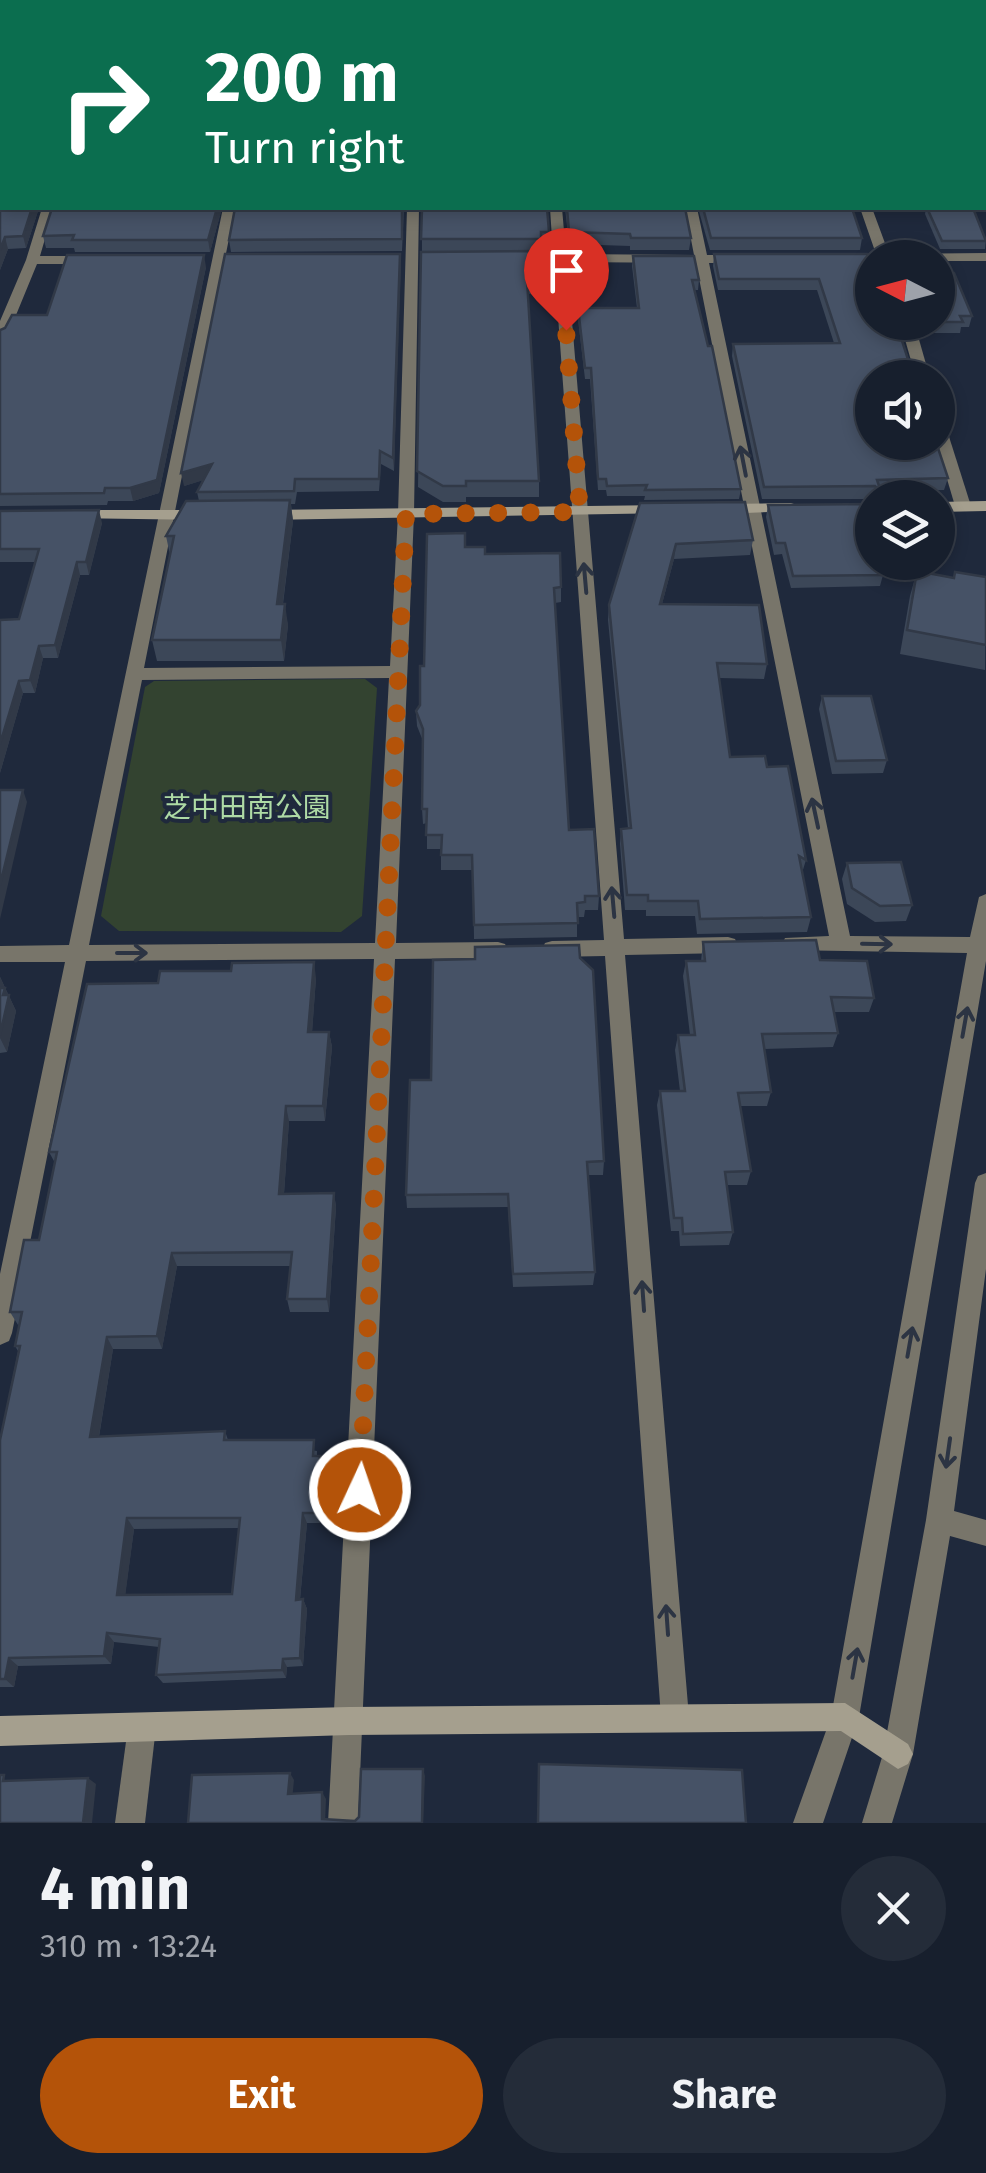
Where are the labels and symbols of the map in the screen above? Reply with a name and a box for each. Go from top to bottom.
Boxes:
pin [524,228,609,331]
north arrow [855,240,955,340]
one-way arrow [732,445,751,477]
one-way arrow [576,563,595,595]
park label: 芝中田南公園 [163,791,331,824]
one-way arrow [804,798,823,830]
one-way arrow [604,887,623,919]
one-way arrow [861,934,893,953]
one-way arrow [116,944,148,962]
one-way arrow [956,1006,975,1039]
one-way arrow [633,1281,652,1313]
one-way arrow [901,1327,920,1359]
one-way arrow [938,1436,957,1469]
position arrow [308,1438,412,1542]
one-way arrow [658,1605,677,1637]
one-way arrow [846,1647,865,1679]

